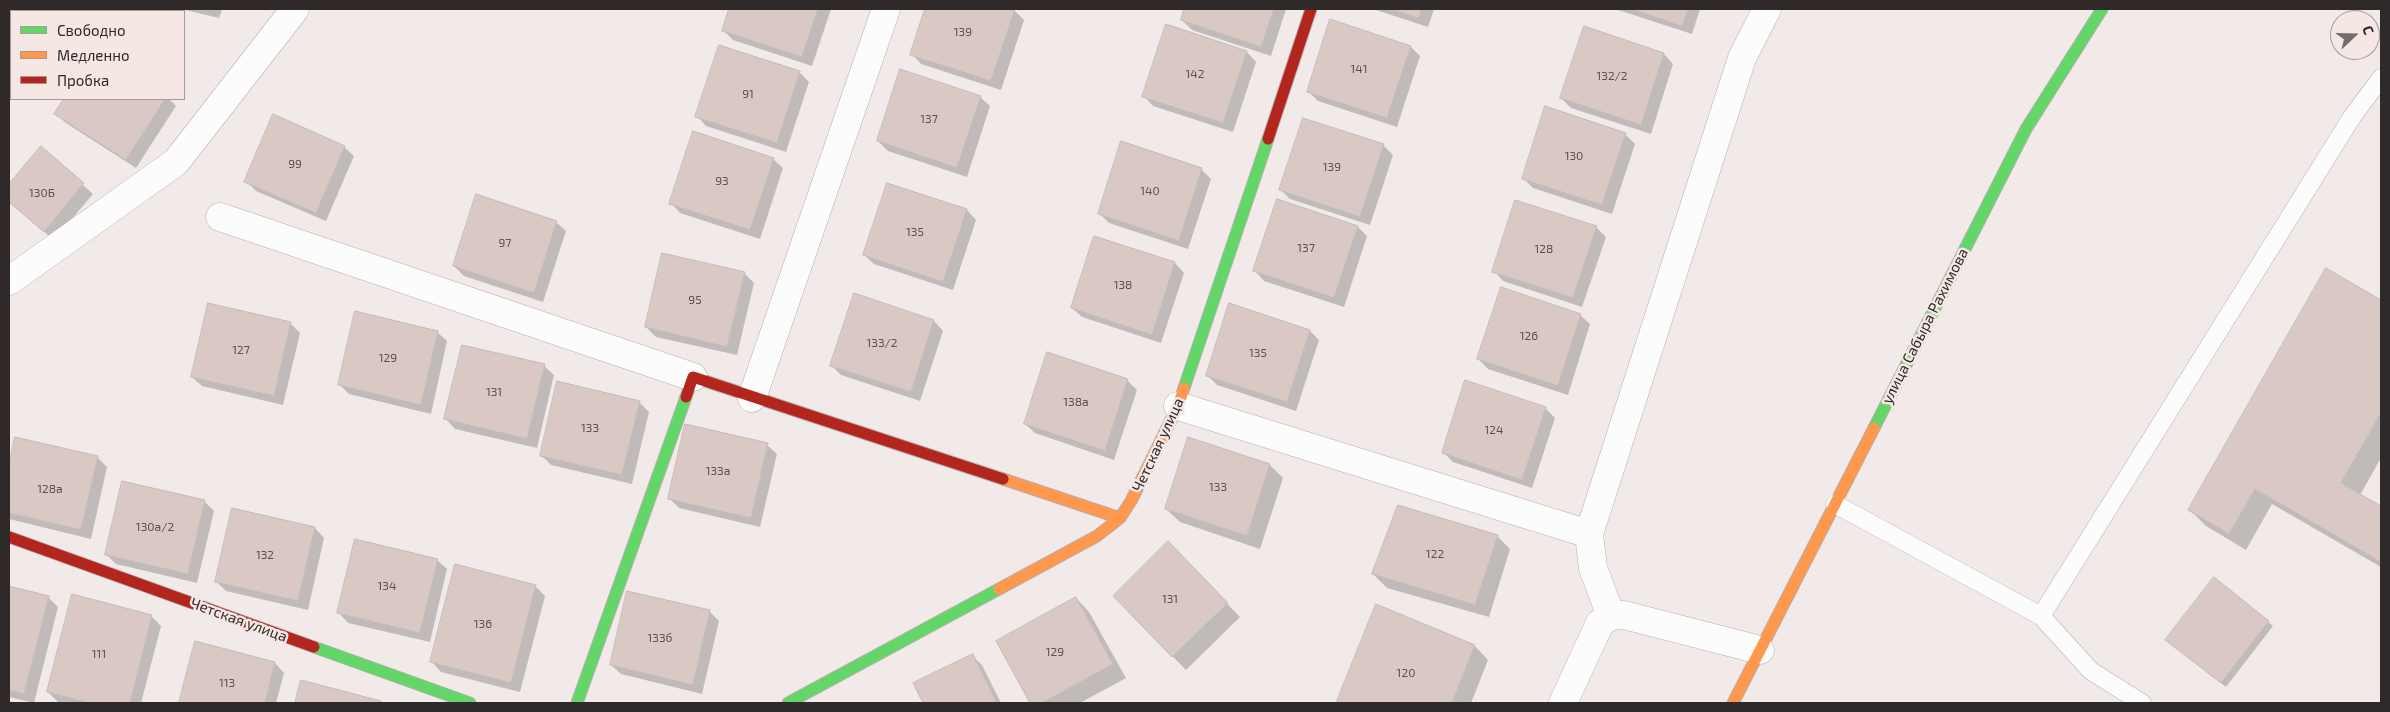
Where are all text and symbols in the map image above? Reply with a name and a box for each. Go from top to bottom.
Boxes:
legend [10,10,185,100]
north arrow [2330,10,2380,60]
text: Свободно [57,21,126,39]
text: С [2359,23,2378,37]
house number: 139 [954,25,972,39]
text: Медленно [57,46,130,64]
house number: 141 [1351,62,1367,76]
house number: 142 [1186,67,1204,81]
house number: 132/2 [1596,69,1628,83]
text: Пробка [57,71,109,89]
house number: 91 [742,87,754,101]
house number: 137 [920,112,938,126]
house number: 130 [1565,149,1583,163]
house number: 99 [288,157,302,171]
house number: 139 [1323,160,1341,174]
house number: 93 [715,174,729,188]
house number: 140 [1140,184,1160,198]
house number: 130Б [29,186,55,200]
house number: 135 [906,225,924,239]
house number: 97 [498,236,512,250]
house number: 137 [1297,241,1315,255]
house number: 128 [1535,242,1553,256]
street label: улица Сабыра Рахимова [1878,245,1972,407]
house number: 138 [1114,278,1132,292]
house number: 95 [688,293,702,307]
house number: 126 [1520,329,1538,343]
house number: 133/2 [866,336,898,350]
house number: 127 [232,343,250,357]
house number: 135 [1249,346,1267,360]
house number: 129 [379,351,397,365]
house number: 131 [486,385,502,399]
house number: 138а [1063,395,1089,409]
street label: Четская улица [1128,395,1188,495]
house number: 133 [581,421,599,435]
house number: 124 [1485,423,1503,437]
house number: 133а [706,464,730,478]
house number: 133 [1209,480,1227,494]
house number: 128а [37,482,63,496]
house number: 130а/2 [136,520,174,534]
house number: 122 [1426,547,1444,561]
house number: 132 [256,548,274,562]
house number: 134 [378,579,396,593]
house number: 131 [1162,592,1178,606]
street label: Четская улица [188,594,290,646]
house number: 136 [474,617,492,631]
house number: 133б [647,631,673,645]
house number: 129 [1046,645,1064,659]
house number: 111 [92,647,106,661]
house number: 120 [1397,666,1415,680]
house number: 113 [219,676,235,690]

